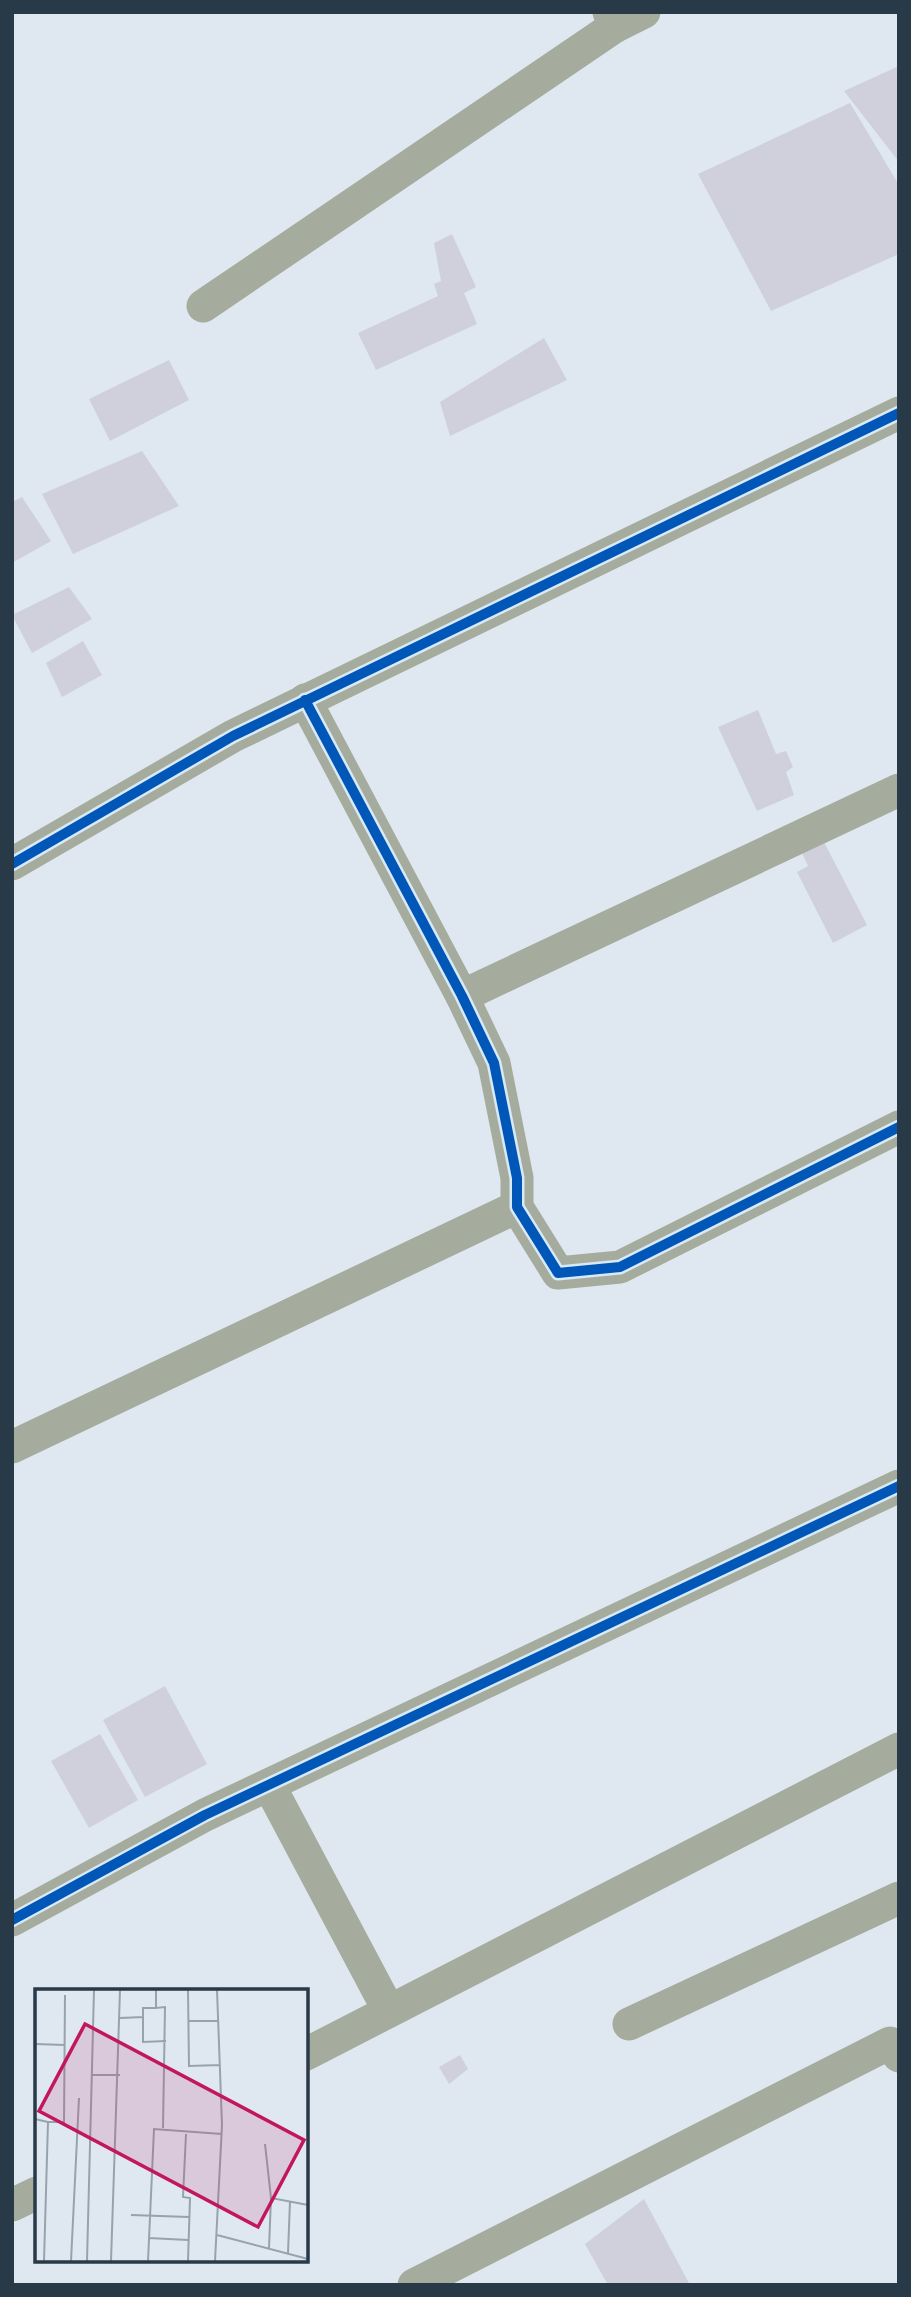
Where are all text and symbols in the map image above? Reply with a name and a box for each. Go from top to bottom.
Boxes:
inset map [35,1989,308,2262]

